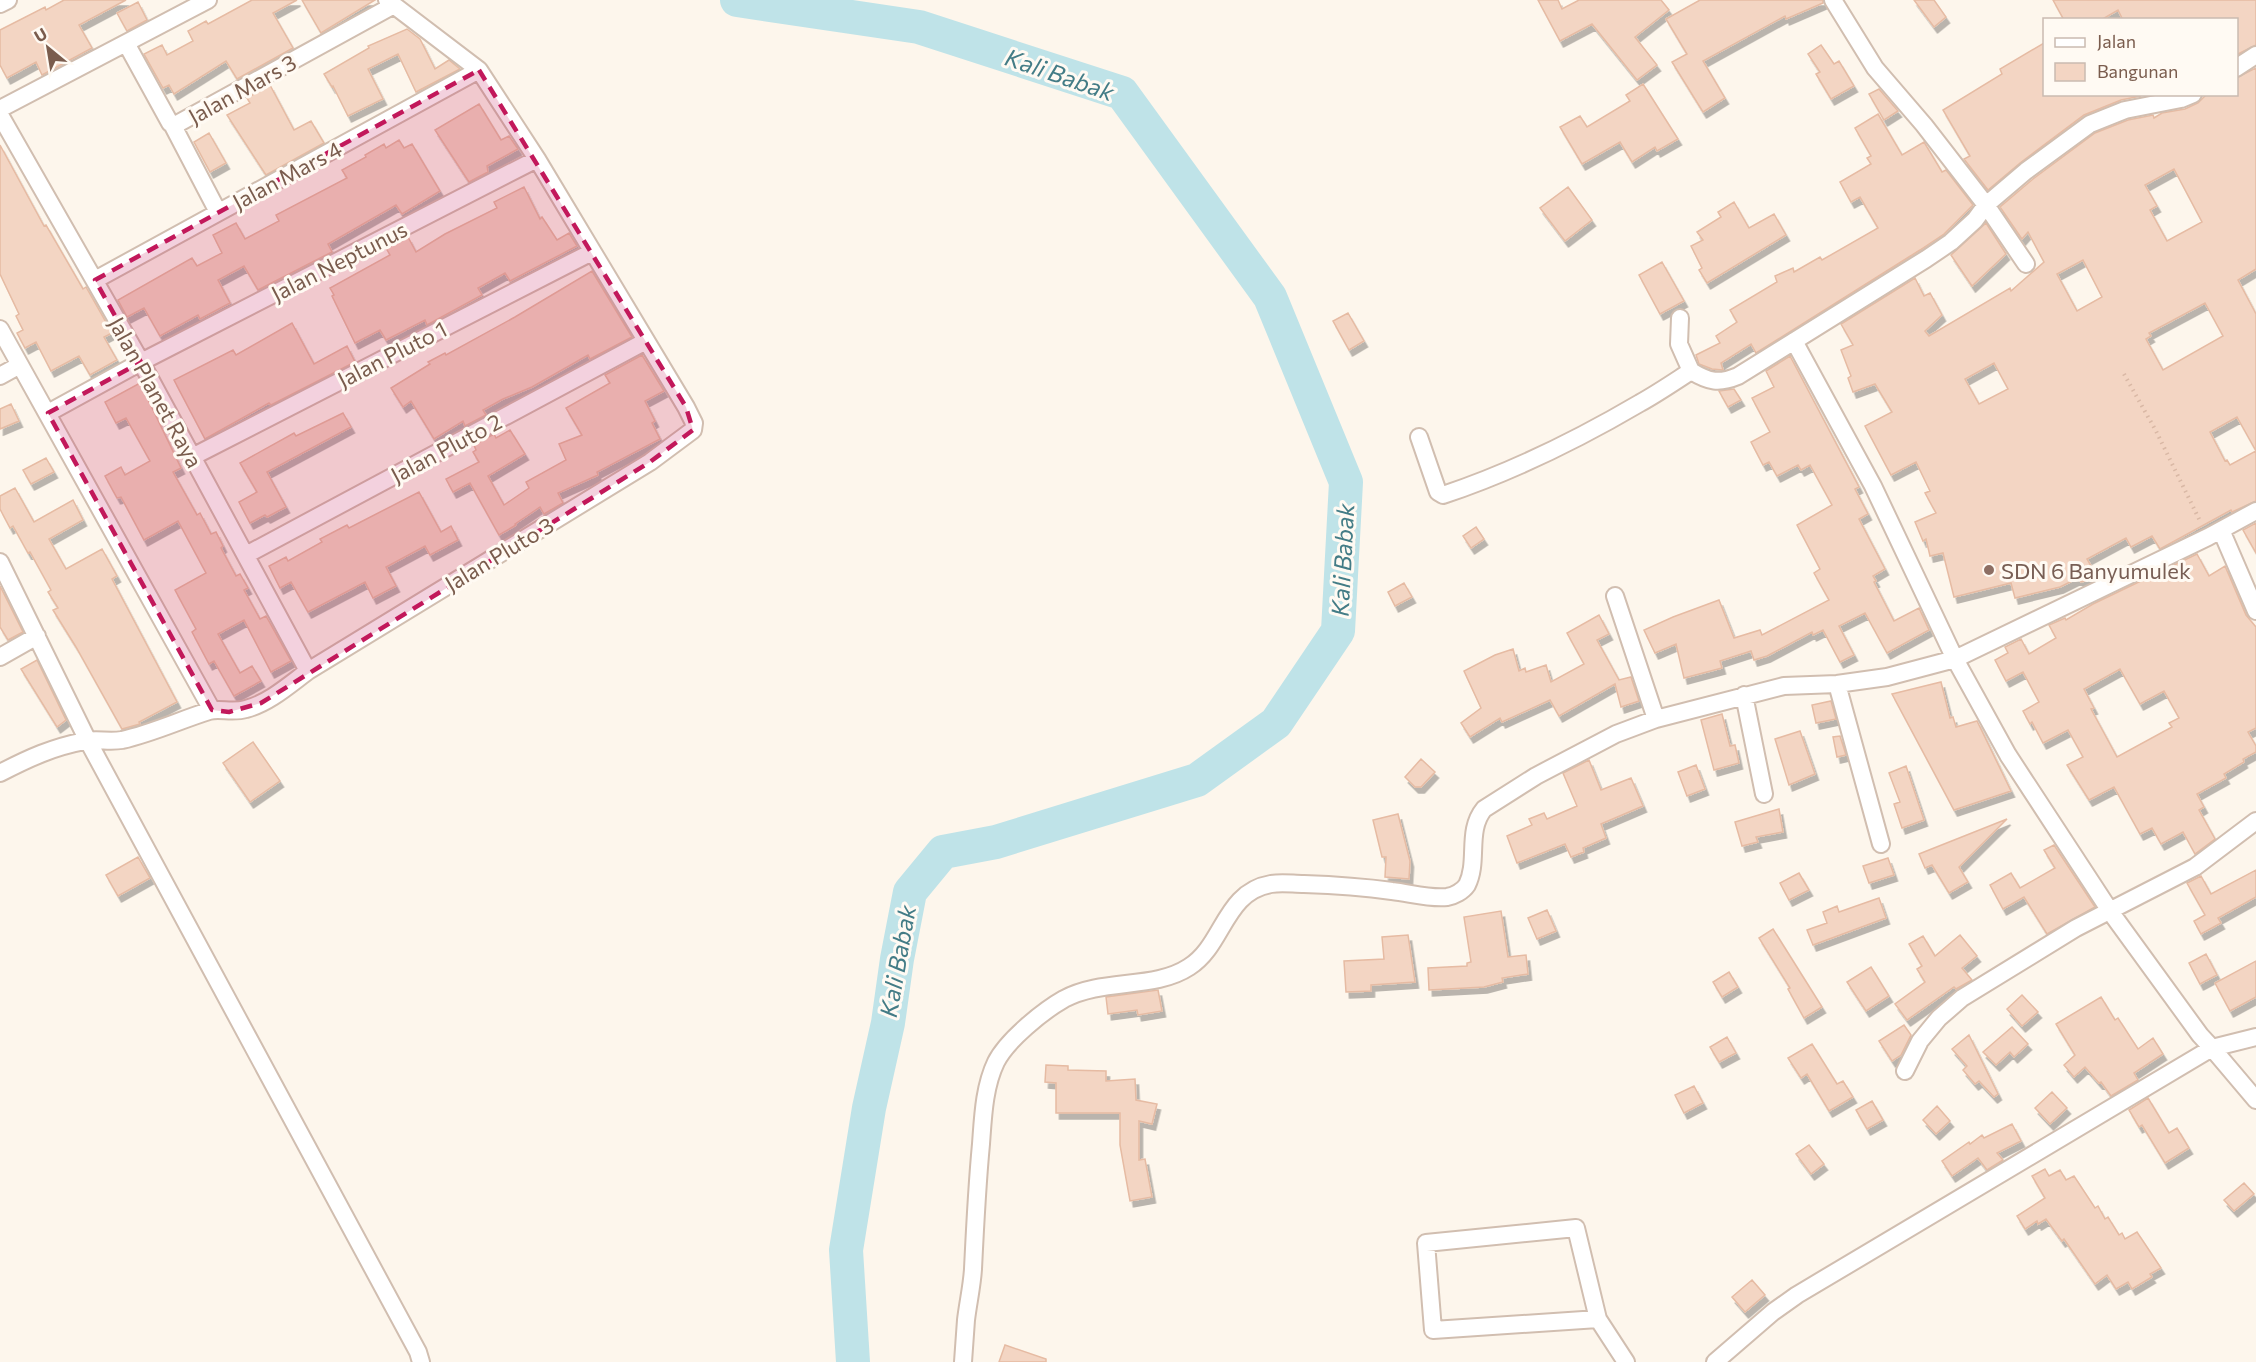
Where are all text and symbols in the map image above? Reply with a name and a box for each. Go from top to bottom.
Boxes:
north arrow [18,18,78,78]
legend [2043,18,2238,96]
text: U [30,23,50,46]
text: Jalan [2097,30,2136,52]
water label: Kali Babak [1002,42,1119,106]
street label: Jalan Mars 3 [183,48,301,130]
text: Bangunan [2097,60,2178,82]
street label: Jalan Mars 4 [228,135,346,215]
street label: Jalan Neptunus [266,215,412,307]
street label: Jalan Planet Raya [103,312,209,472]
street label: Jalan Pluto 1 [333,315,451,393]
street label: Jalan Pluto 2 [386,407,506,489]
water label: Kali Babak [1325,502,1359,617]
street label: Jalan Pluto 3 [440,511,558,597]
place label: SDN 6 Banyumulek [2001,557,2191,584]
marker: SDN 6 Banyumulek [1982,563,1996,577]
water label: Kali Babak [873,902,921,1019]

